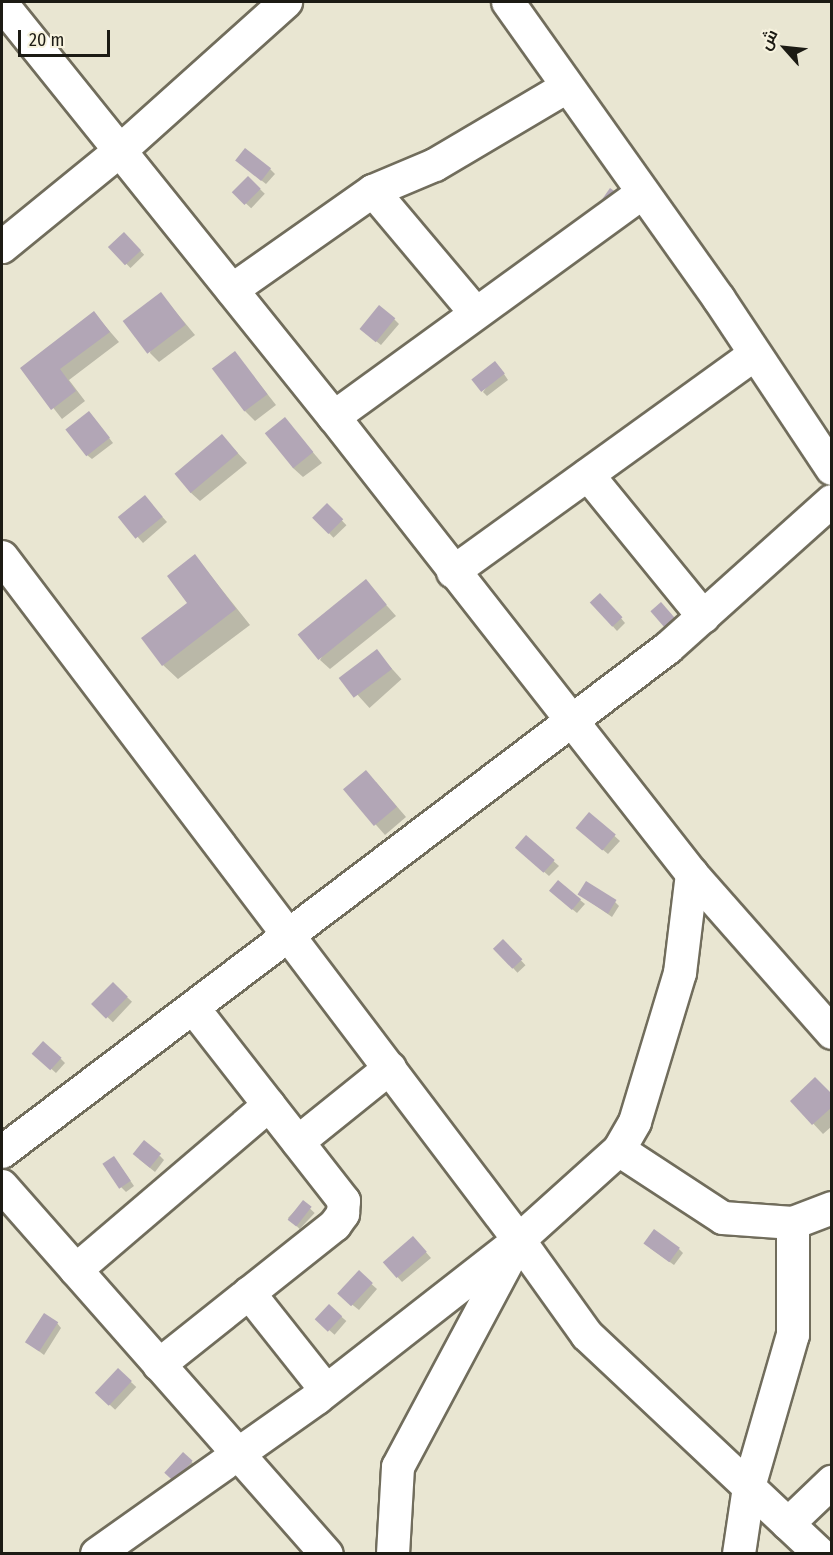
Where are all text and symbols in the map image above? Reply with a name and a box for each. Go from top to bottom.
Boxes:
scale bar [21,18,112,56]
north arrow [755,18,815,78]
text: ش [755,26,782,53]
text: 20 m [29,29,64,51]

